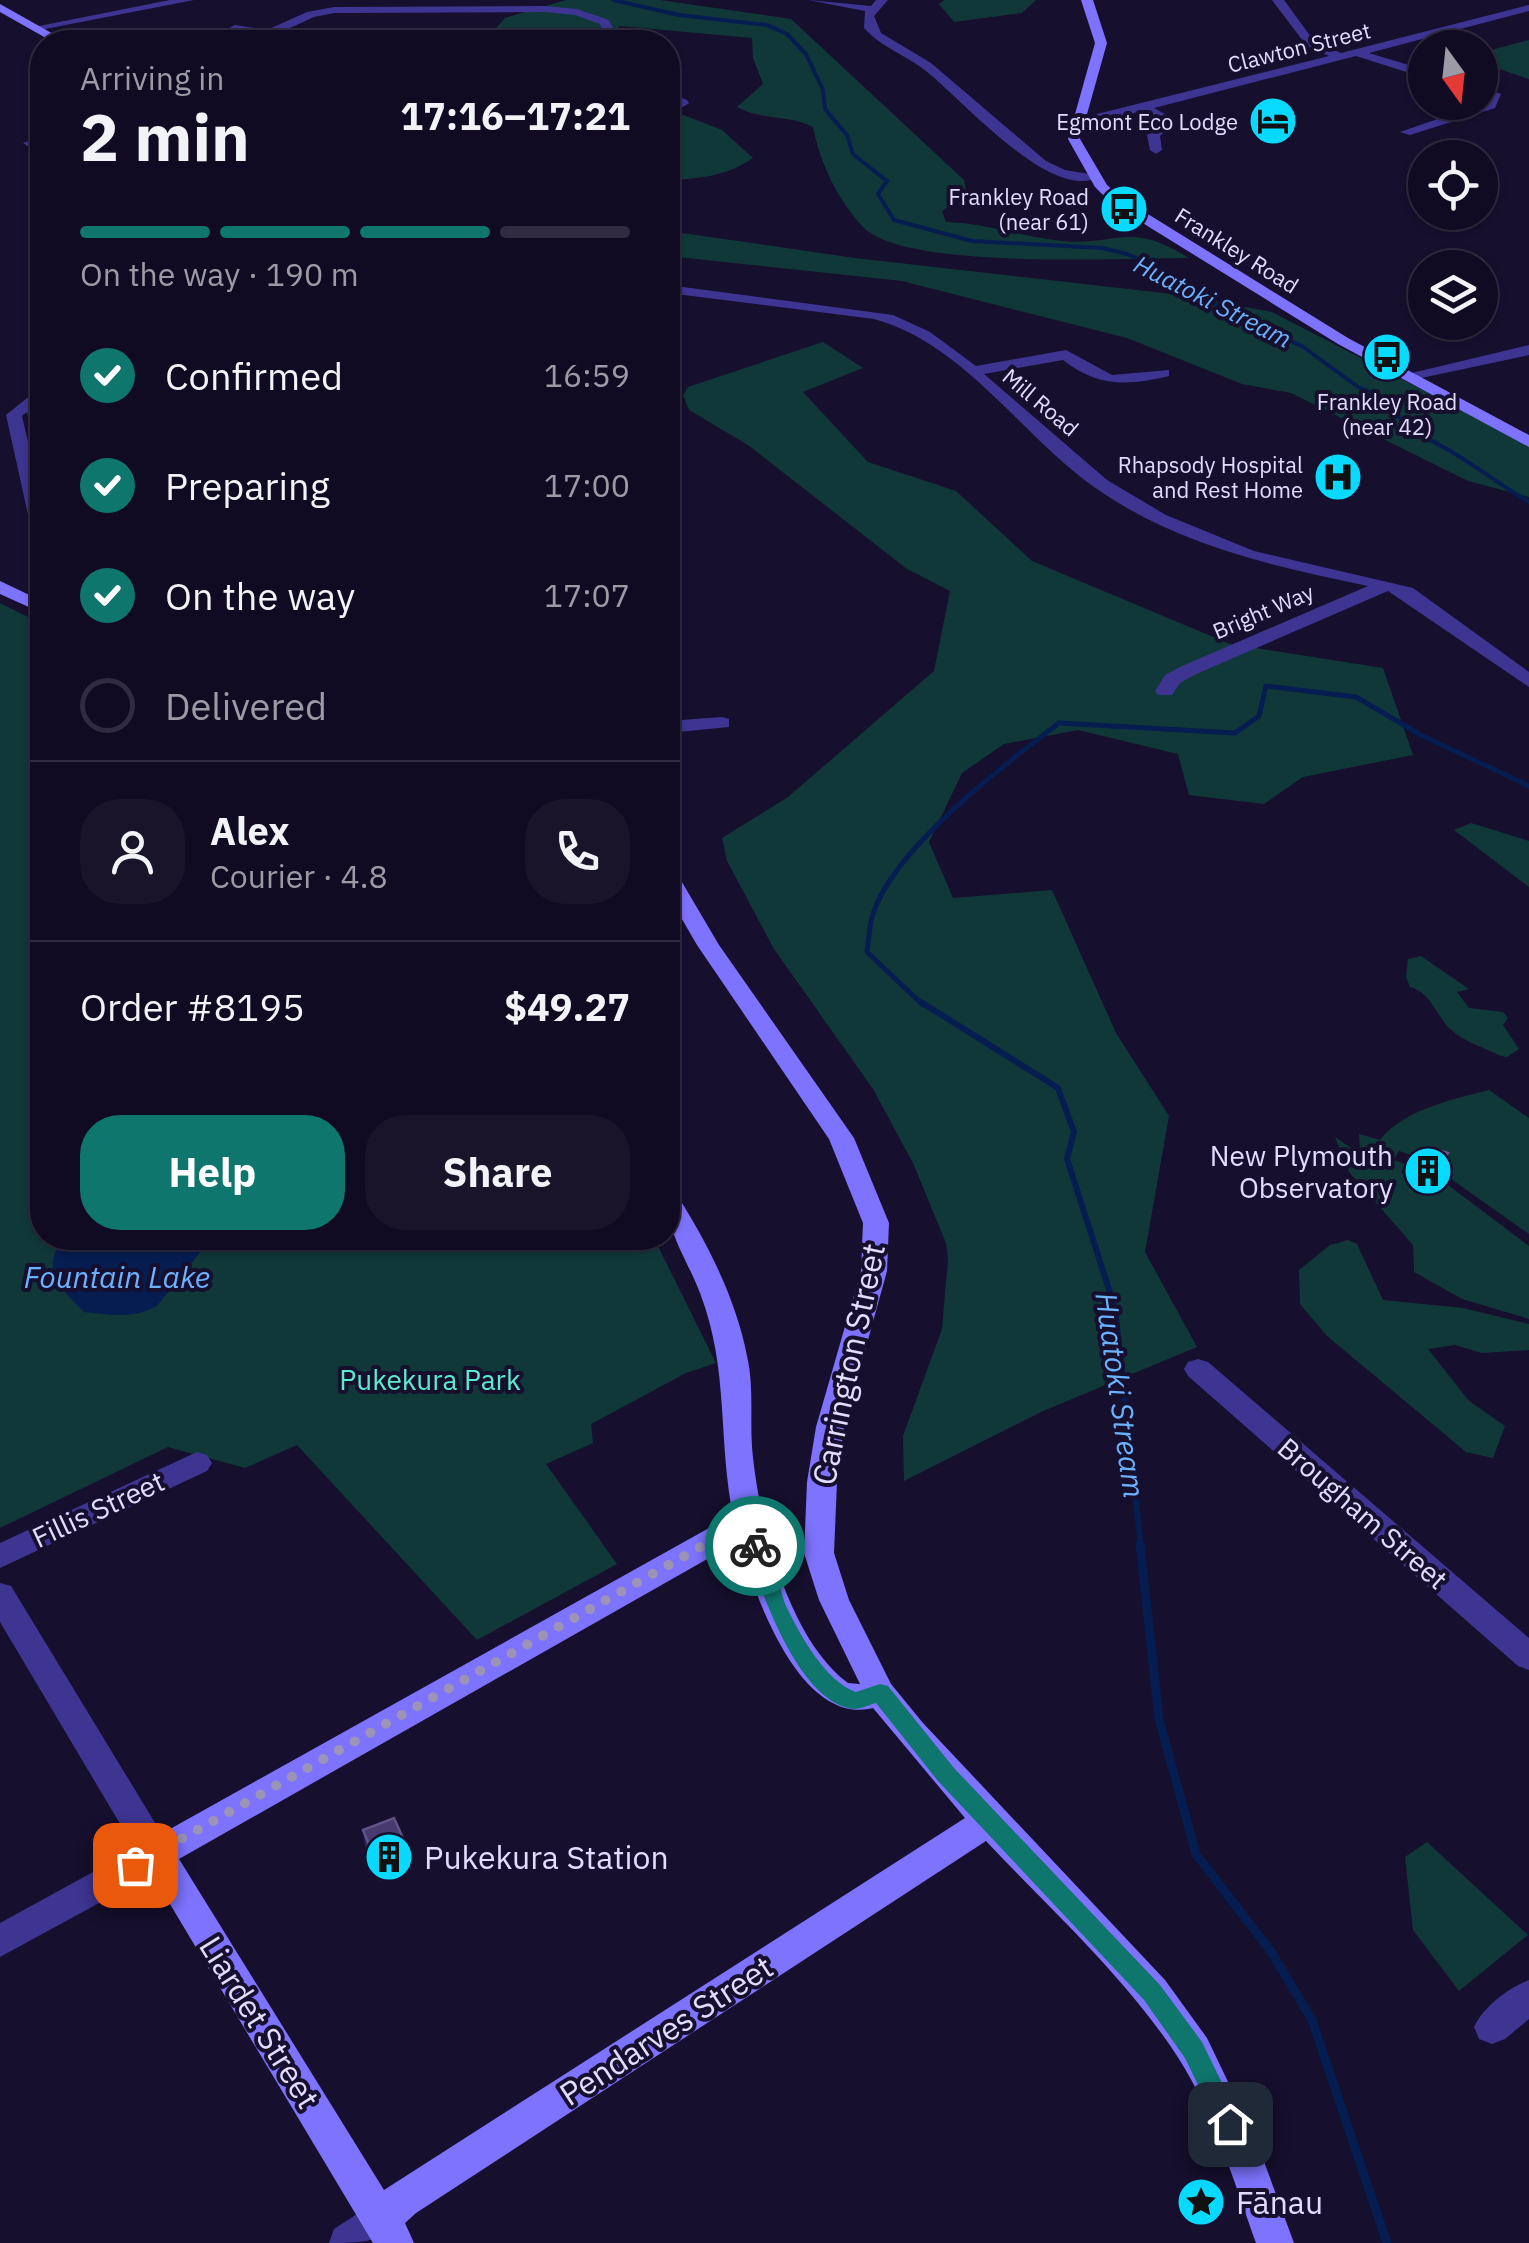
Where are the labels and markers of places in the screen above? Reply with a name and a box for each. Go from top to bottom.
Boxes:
hotel icon: Egmont Eco Lodge [1247,95,1299,147]
place label: Egmont Eco Lodge [1056,107,1238,136]
place label: Frankley Road (near 61) [949,182,1089,236]
bus stop icon: Frankley Road (near 61) [1098,183,1150,235]
bus stop icon: Frankley Road (near 42) [1361,331,1413,383]
place label: Frankley Road (near 42) [1317,387,1457,441]
place label: Rhapsody Hospital and Rest Home [1118,450,1303,504]
hospital icon: Rhapsody Hospital and Rest Home [1312,451,1364,503]
place label: New Plymouth Observatory [1210,1137,1393,1206]
building icon: New Plymouth Observatory [1402,1145,1454,1197]
pin [93,1823,178,1908]
building icon: Pukekura Station [363,1831,415,1883]
place label: Pukekura Station [424,1836,669,1878]
pin [1188,2082,1273,2167]
place icon: Fānau [1175,2176,1227,2228]
place label: Fānau [1236,2181,1323,2223]

